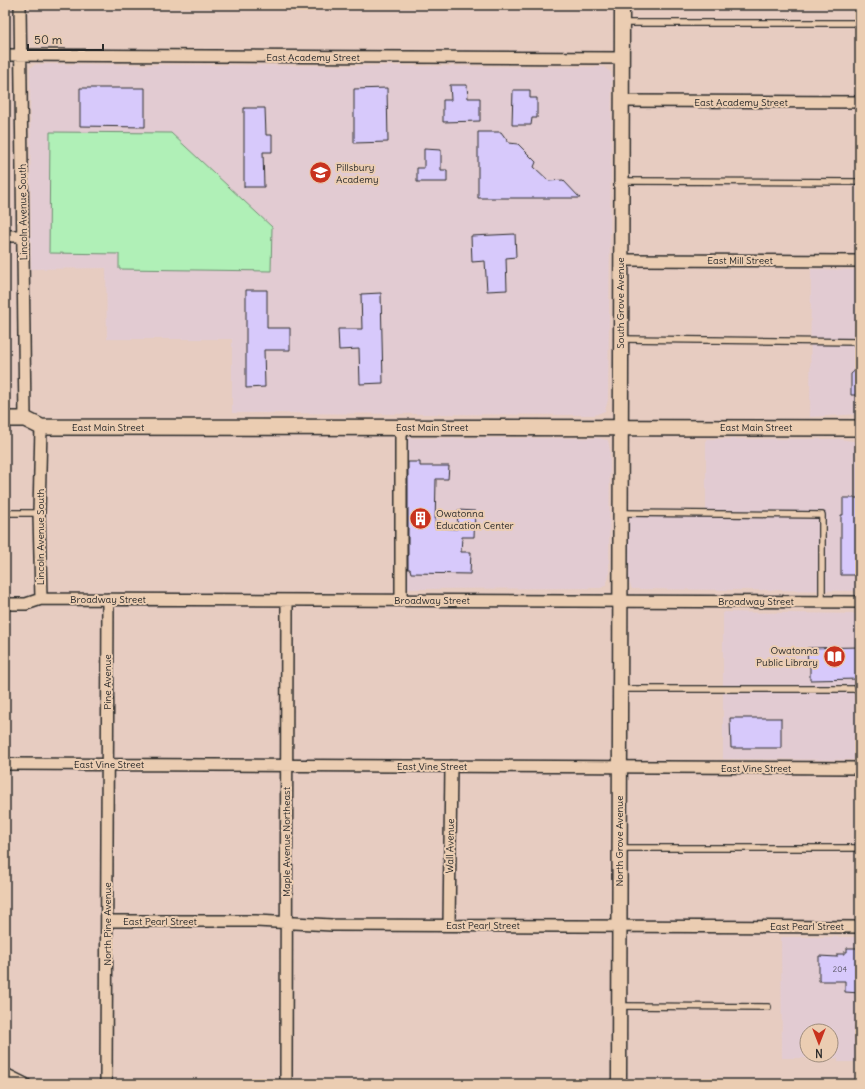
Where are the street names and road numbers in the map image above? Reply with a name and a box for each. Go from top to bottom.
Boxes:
street label: East Academy Street [266,51,360,64]
street label: East Academy Street [694,96,788,109]
street label: Lincoln Avenue South [16,163,30,260]
street label: East Mill Street [707,254,773,267]
street label: South Grove Avenue [614,257,627,349]
street label: East Main Street [72,421,145,434]
street label: East Main Street [396,421,469,434]
street label: East Main Street [720,421,793,434]
street label: Lincoln Avenue South [34,488,47,585]
street label: Broadway Street [70,593,147,606]
street label: Broadway Street [394,594,471,607]
street label: Broadway Street [718,595,795,608]
street label: Pine Avenue [101,654,114,710]
street label: East Vine Street [74,758,145,771]
street label: East Vine Street [397,760,468,773]
street label: East Vine Street [721,762,792,775]
street label: Maple Avenue Northeast [280,786,293,897]
street label: North Grove Avenue [613,795,626,887]
street label: Wall Avenue [443,818,457,874]
street label: North Pine Avenue [101,882,114,966]
street label: East Pearl Street [123,915,198,928]
street label: East Pearl Street [446,919,521,932]
street label: East Pearl Street [770,920,845,933]

